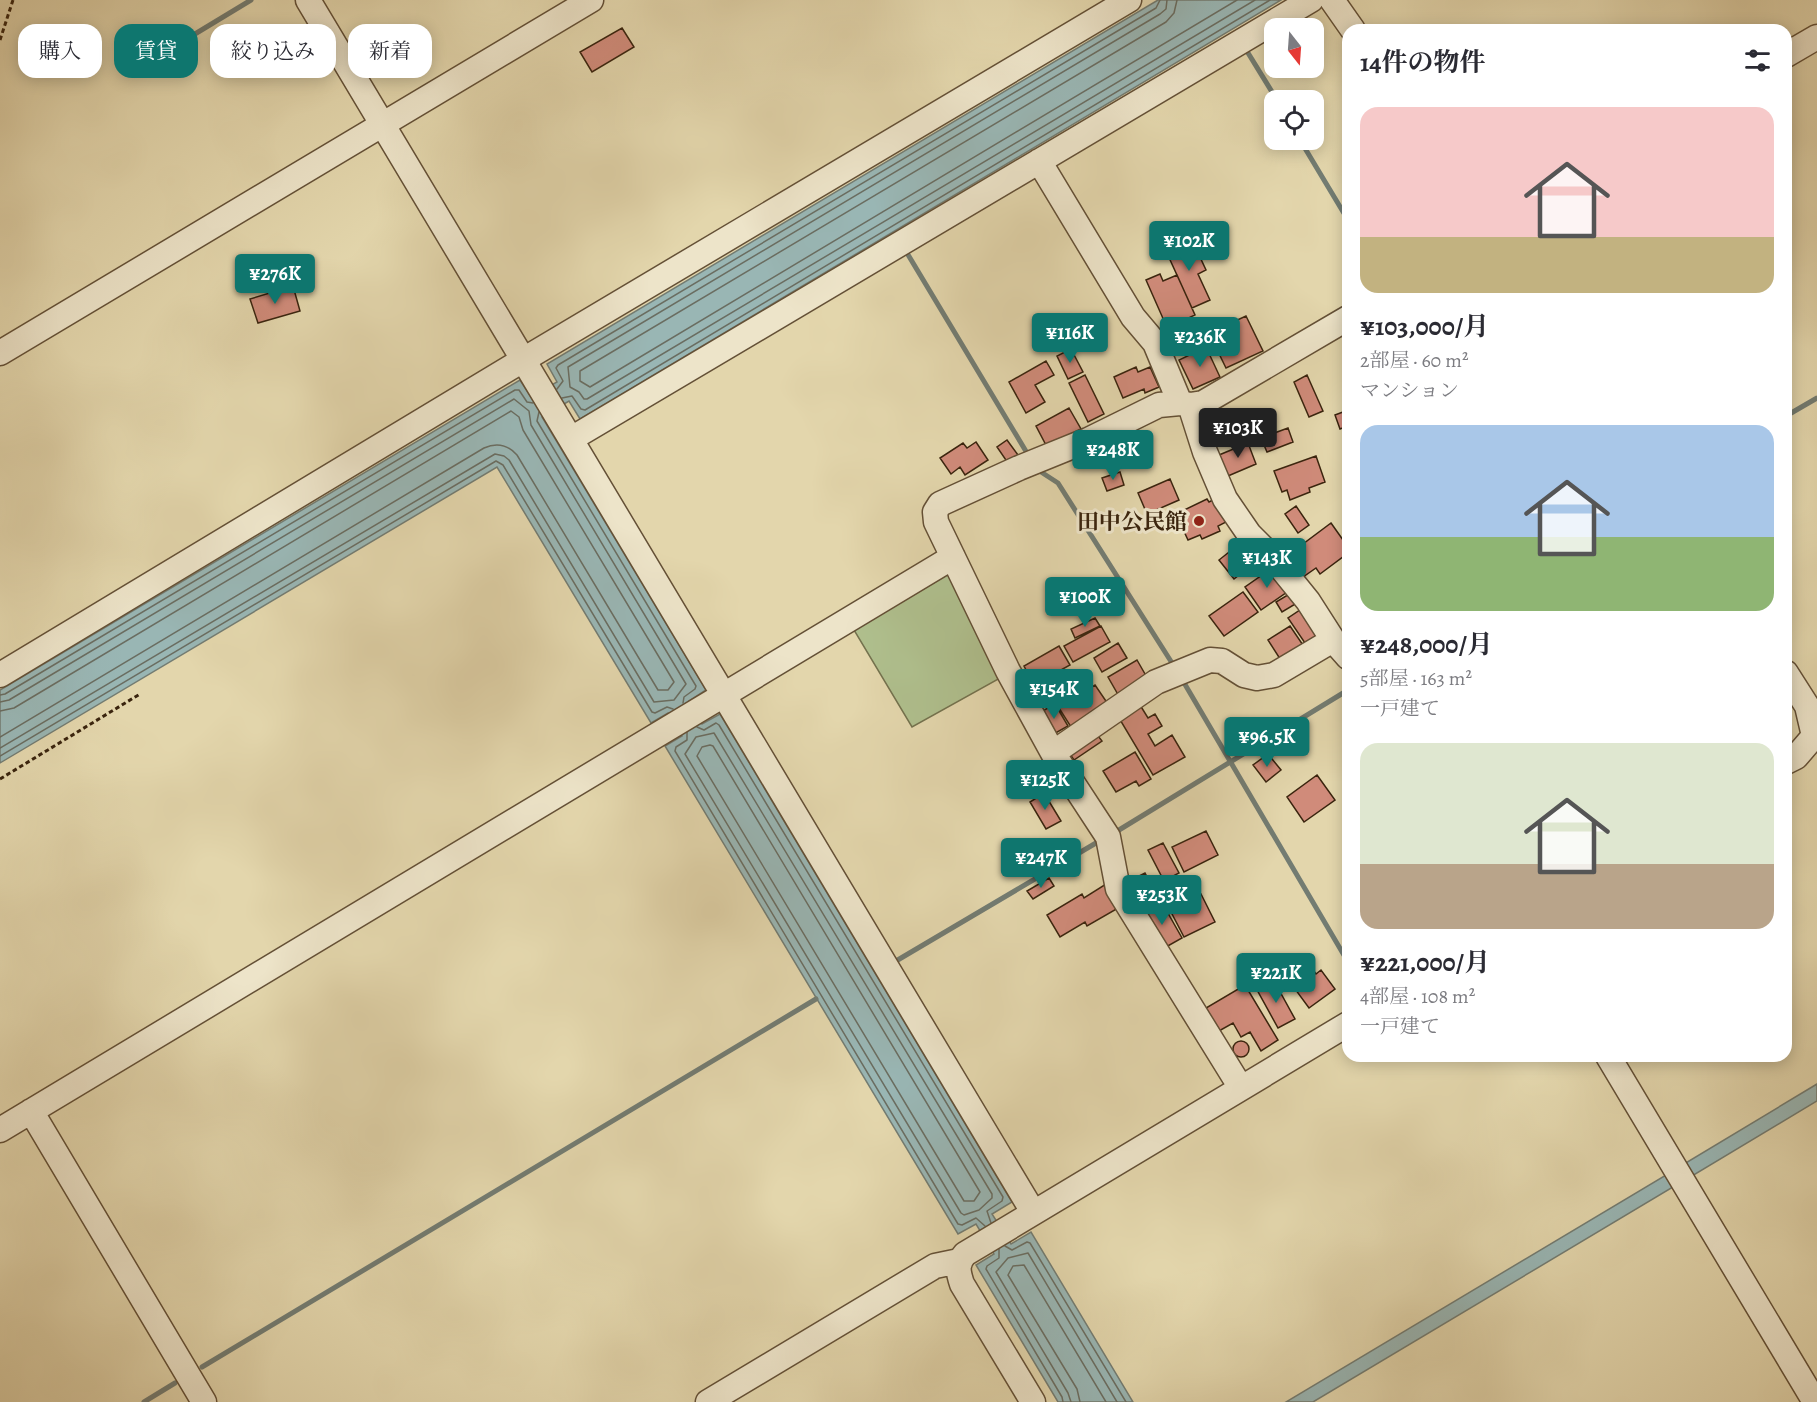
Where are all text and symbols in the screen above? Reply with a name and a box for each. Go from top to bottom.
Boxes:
north arrow [1264,18,1324,78]
map controls [1264,18,1324,150]
chip: 購入 [18,24,102,78]
chip: 賃貸 [114,24,198,78]
chip: 絞り込み [210,24,336,78]
chip: 新着 [348,24,432,78]
icon: filters [1741,44,1774,77]
text: 14件の物件 [1360,45,1486,80]
button: locate [1264,90,1324,150]
icon: home [1513,146,1621,254]
pin: ¥102K [1147,221,1231,272]
text: ¥102K [1163,227,1215,254]
pin: ¥276K [233,254,317,305]
text: ¥276K [249,260,301,287]
text: ¥103,000/月 [1360,309,1489,344]
pin: ¥116K [1028,313,1112,364]
pin: ¥236K [1158,317,1242,368]
text: ¥116K [1046,319,1094,346]
text: ¥236K [1174,323,1226,350]
text: 2部屋 · 60 m² [1360,347,1468,374]
text: マンション [1360,377,1459,404]
pin: ¥103K [1196,408,1280,459]
text: ¥103K [1213,414,1263,441]
pin: ¥248K [1071,430,1155,481]
text: ¥248K [1086,436,1140,463]
icon: home [1513,464,1621,572]
place label: 田中公民館 [1077,507,1187,537]
marker: 田中公民館 [1192,514,1206,528]
pin: ¥143K [1225,538,1309,589]
text: ¥143K [1242,544,1292,571]
pin: ¥100K [1043,577,1127,628]
text: ¥100K [1059,583,1111,610]
text: ¥248,000/月 [1360,627,1493,662]
text: 5部屋 · 163 m² [1360,665,1472,692]
pin: ¥154K [1012,669,1096,720]
text: ¥154K [1029,675,1079,702]
text: 一戸建て [1360,695,1440,722]
pin: ¥96.5K [1218,717,1316,768]
text: ¥96.5K [1238,723,1296,750]
pin: ¥125K [1003,760,1087,811]
text: ¥125K [1020,766,1070,793]
icon: home [1513,782,1621,890]
pin: ¥247K [999,838,1083,889]
text: ¥247K [1015,844,1067,871]
pin: ¥253K [1120,875,1204,926]
text: ¥253K [1136,881,1188,908]
text: ¥221,000/月 [1360,945,1490,980]
pin: ¥221K [1234,953,1318,1004]
text: ¥221K [1250,959,1302,986]
text: 4部屋 · 108 m² [1360,983,1475,1010]
text: 一戸建て [1360,1013,1440,1040]

